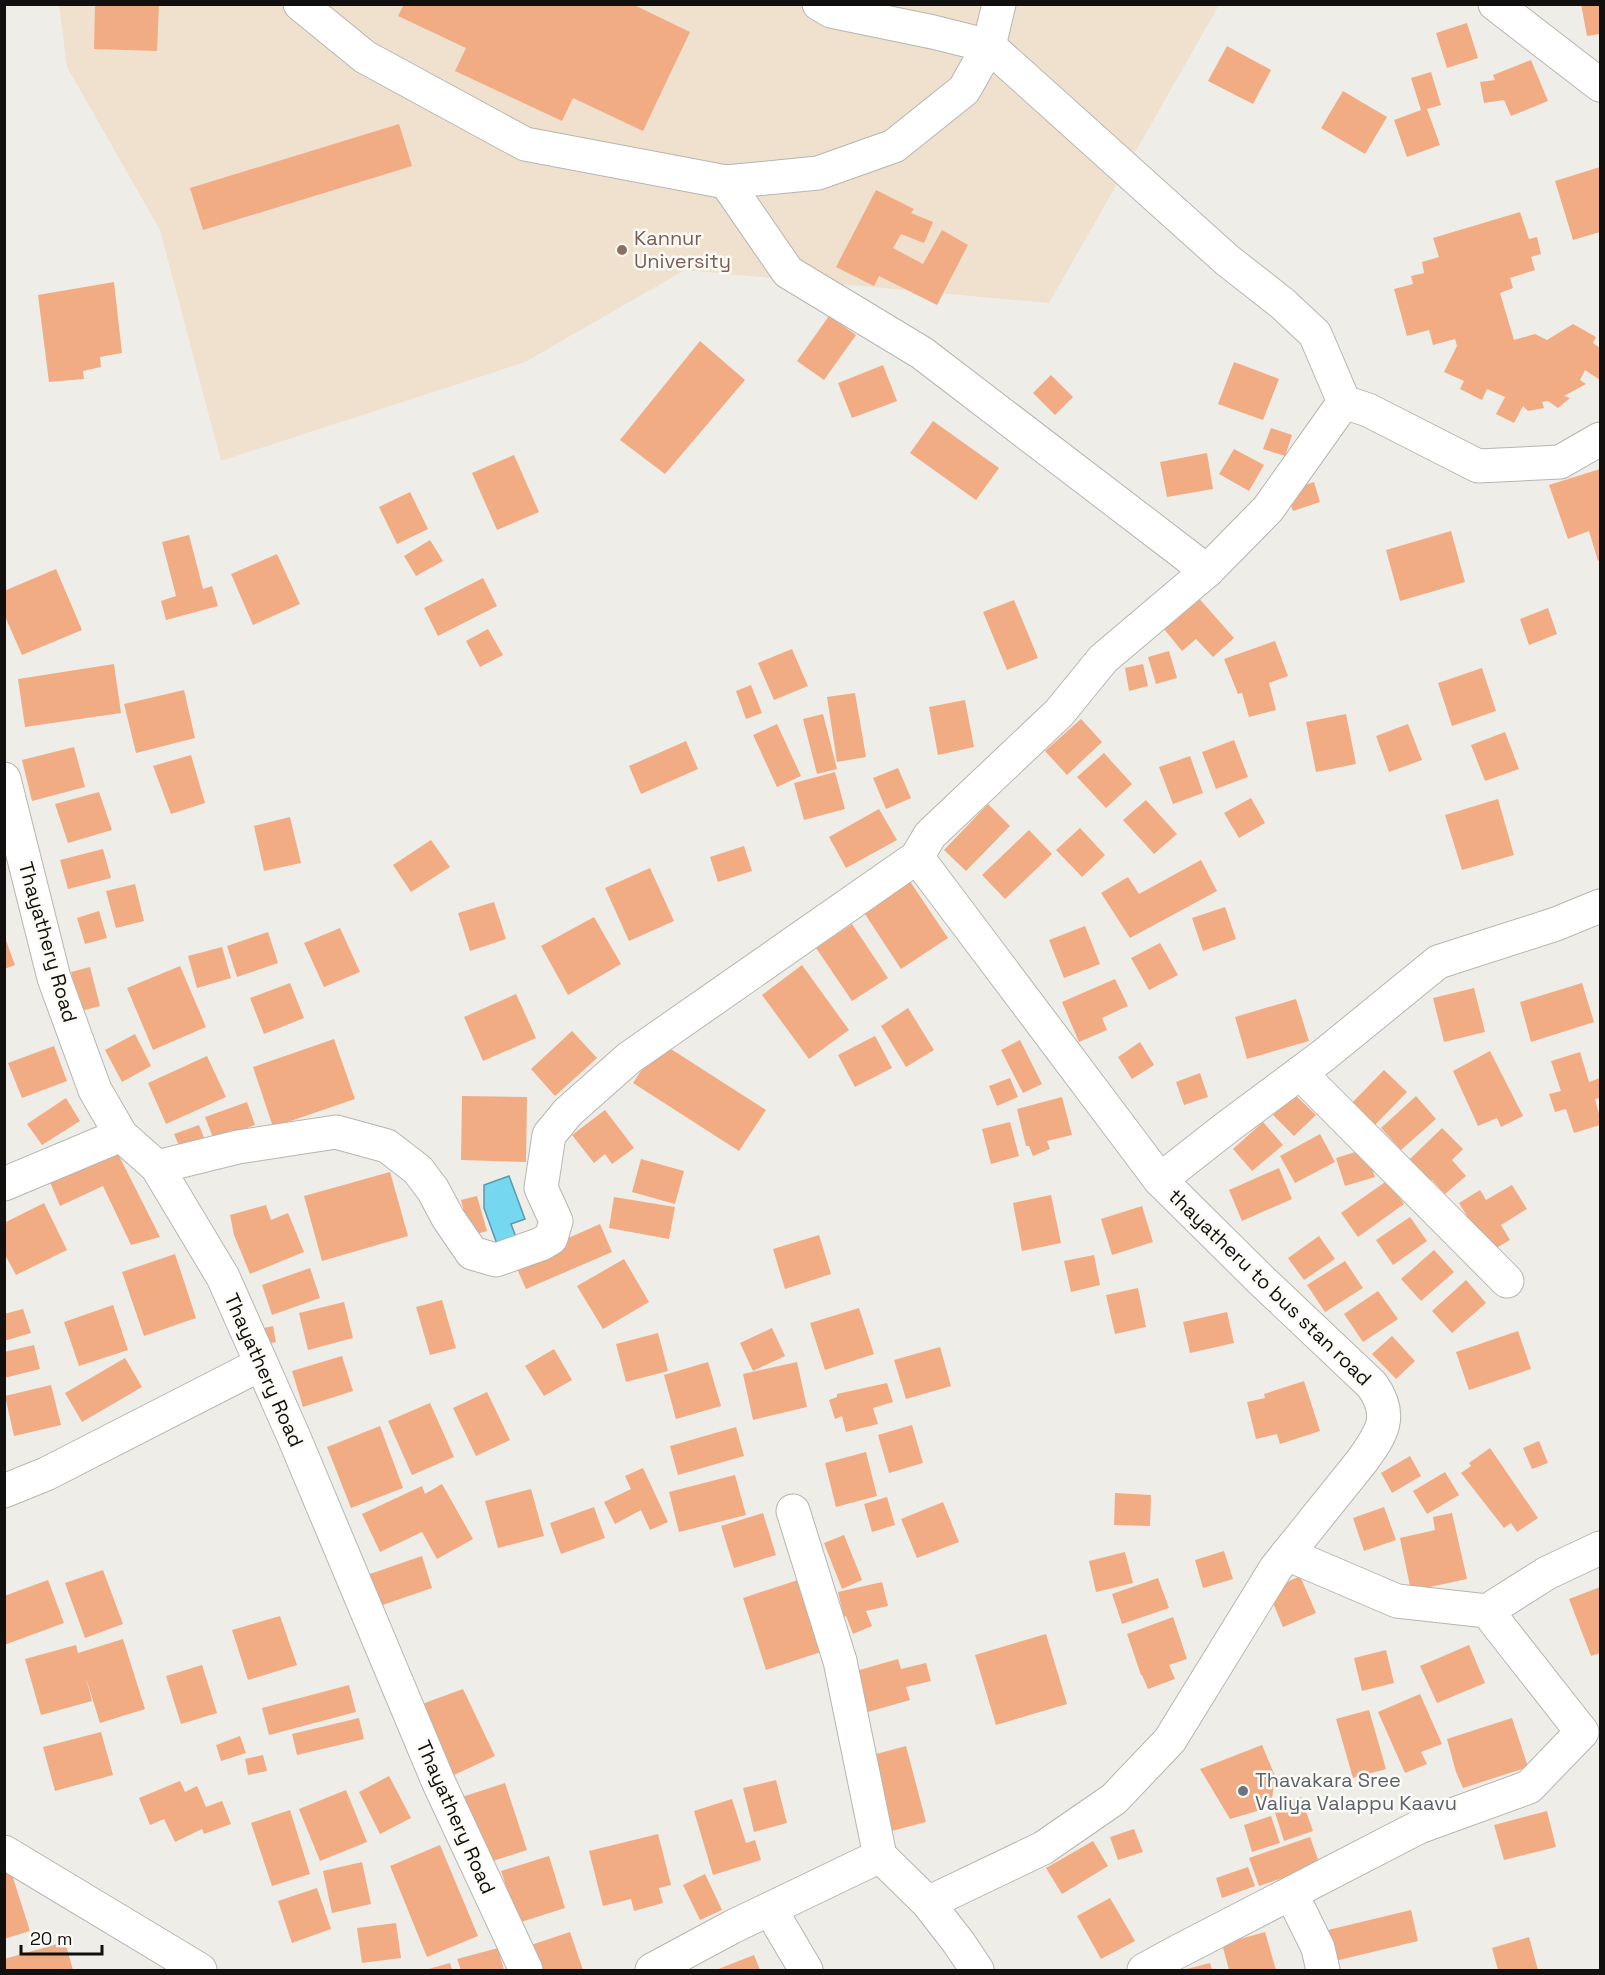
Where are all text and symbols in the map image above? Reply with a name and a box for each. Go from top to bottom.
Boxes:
place label: Kannur University [634,225,731,274]
marker: Kannur University [615,243,629,257]
street label: Thayathery Road [13,859,83,1025]
street label: thayatheru to bus stan road [1163,1183,1377,1391]
street label: Thayathery Road [218,1289,310,1451]
street label: Thayathery Road [410,1736,502,1898]
place label: Thavakara Sree Valiya Valappu Kaavu [1255,1767,1457,1816]
marker: Thavakara Sree Valiya Valappu Kaavu [1236,1784,1250,1798]
scale bar [21,1918,102,1956]
text: 20 m [30,1927,73,1950]

